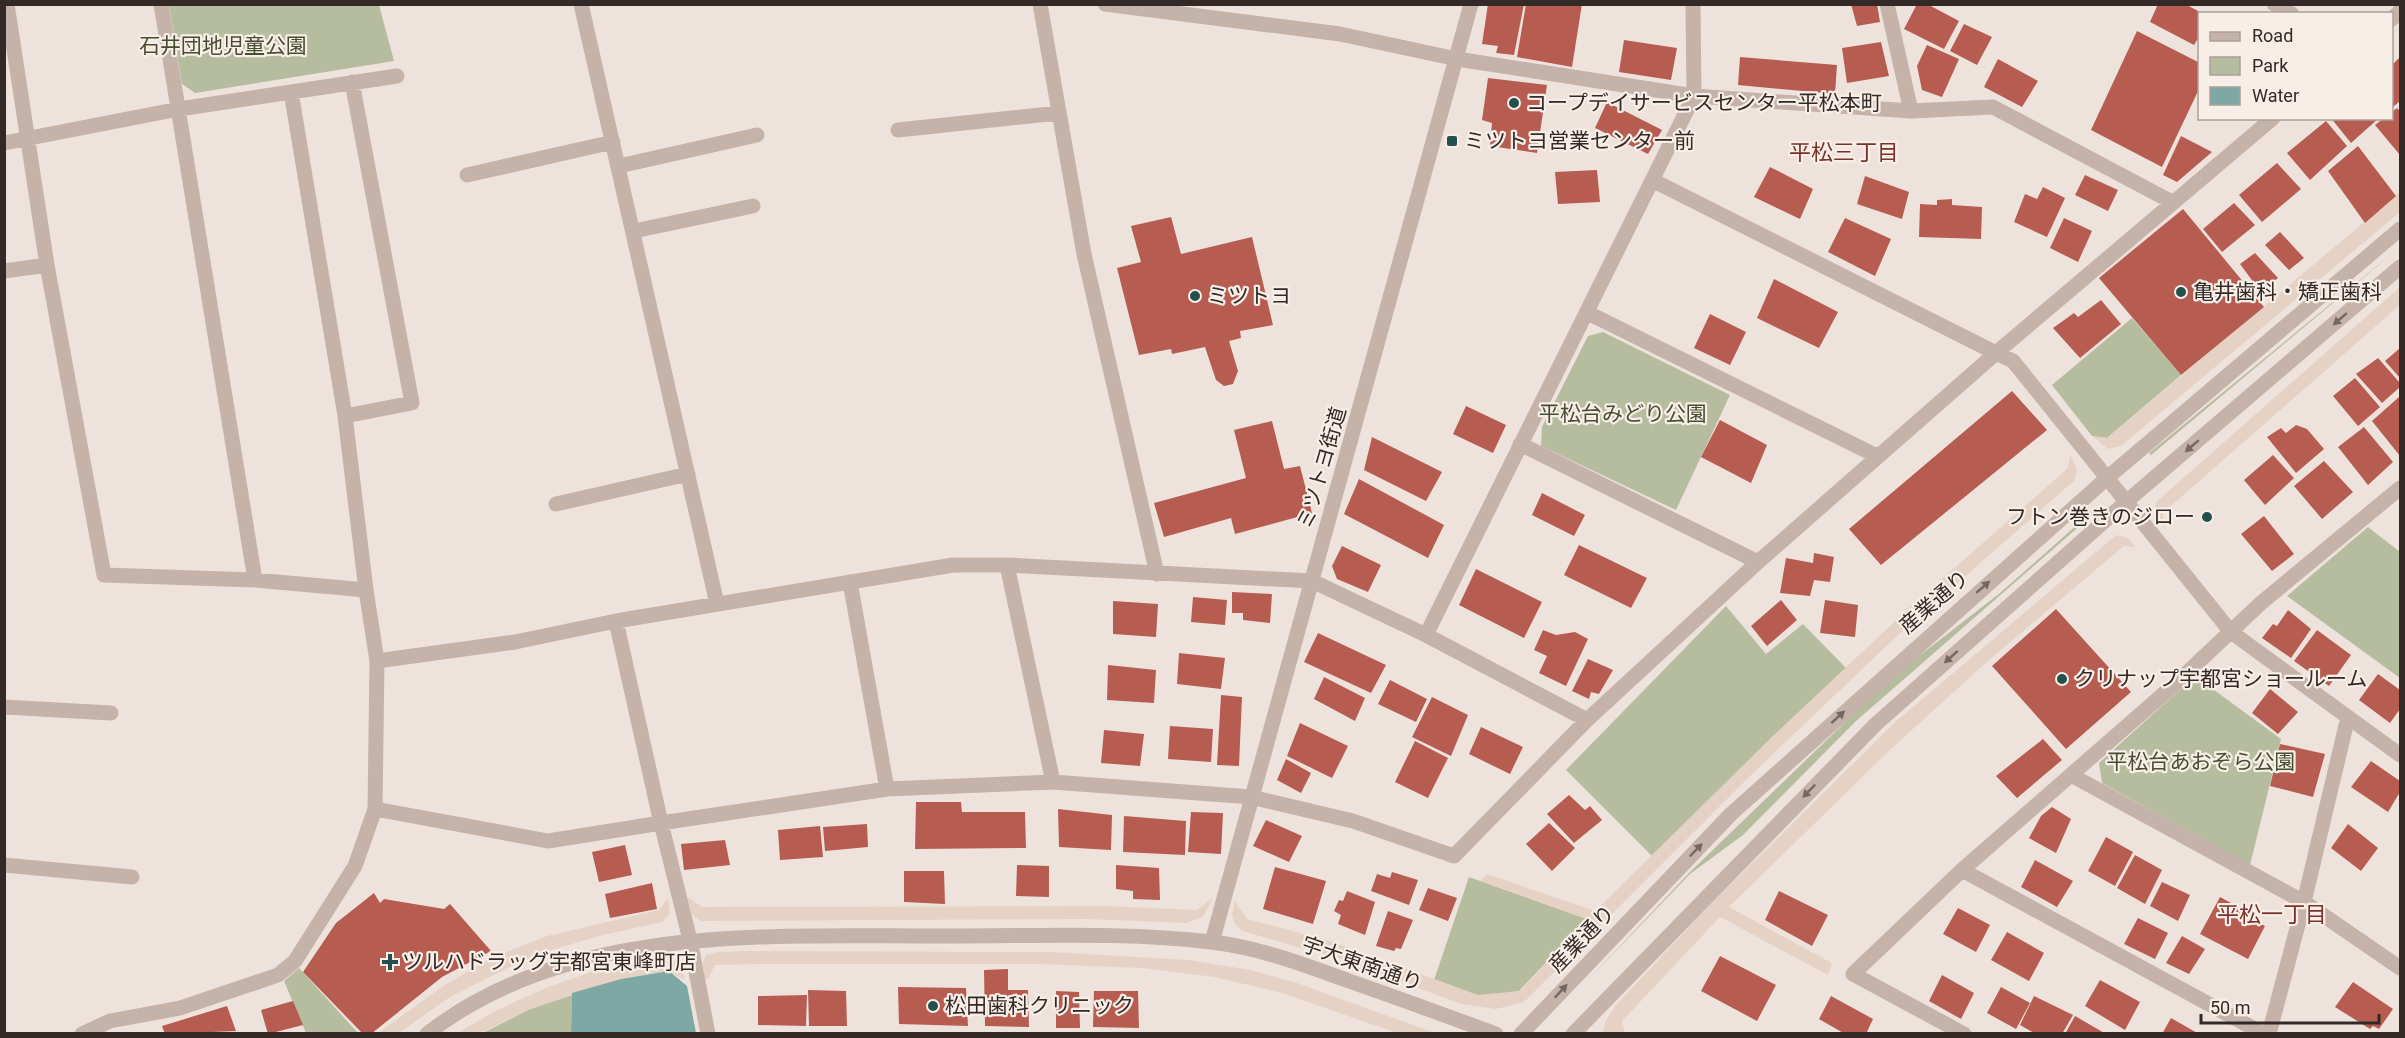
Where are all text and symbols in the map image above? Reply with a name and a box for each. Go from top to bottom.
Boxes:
legend [2198,12,2393,120]
text: Road [2252,25,2293,46]
park label: 石井団地児童公園 [139,34,307,58]
text: Park [2252,55,2289,76]
text: Water [2252,85,2299,106]
place label: コープデイサービスセンター平松本町 [1526,91,1882,115]
marker: コープデイサービスセンター平松本町 [1507,96,1521,110]
place label: ミツトヨ営業センター前 [1464,129,1695,153]
marker: ミツトヨ営業センター前 [1445,134,1459,148]
district label: 平松三丁目 [1789,140,1899,165]
place label: 亀井歯科・矯正歯科 [2193,280,2382,304]
place label: ミツトヨ [1207,284,1291,308]
marker: 亀井歯科・矯正歯科 [2174,285,2188,299]
marker: ミツトヨ [1188,289,1202,303]
one-way arrow [2333,312,2348,325]
park label: 平松台みどり公園 [1539,402,1707,426]
street label: ミツトヨ街道 [1293,404,1351,532]
one-way arrow [2184,439,2200,452]
place label: フトン巻きのジロー [2006,505,2195,529]
marker: フトン巻きのジロー [2200,510,2214,524]
street label: 産業通り [1894,565,1974,639]
one-way arrow [1976,580,1991,594]
one-way arrow [1944,650,1959,663]
place label: クリナップ宇都宮ショールーム [2074,667,2367,691]
marker: クリナップ宇都宮ショールーム [2055,672,2069,686]
one-way arrow [1830,711,1845,724]
park label: 平松台あおぞら公園 [2107,750,2296,774]
one-way arrow [1803,784,1817,798]
one-way arrow [1688,844,1702,858]
street label: 産業通り [1544,900,1620,978]
district label: 平松一丁目 [2217,902,2327,927]
street label: 宇大東南通り [1299,932,1425,996]
place label: ツルハドラッグ宇都宮東峰町店 [402,950,696,974]
marker: ツルハドラッグ宇都宮東峰町店 [383,955,397,969]
one-way arrow [1554,984,1567,999]
scale bar [2201,987,2380,1025]
place label: 松田歯科クリニック [945,994,1134,1018]
text: 50 m [2210,997,2250,1018]
marker: 松田歯科クリニック [926,999,940,1013]

